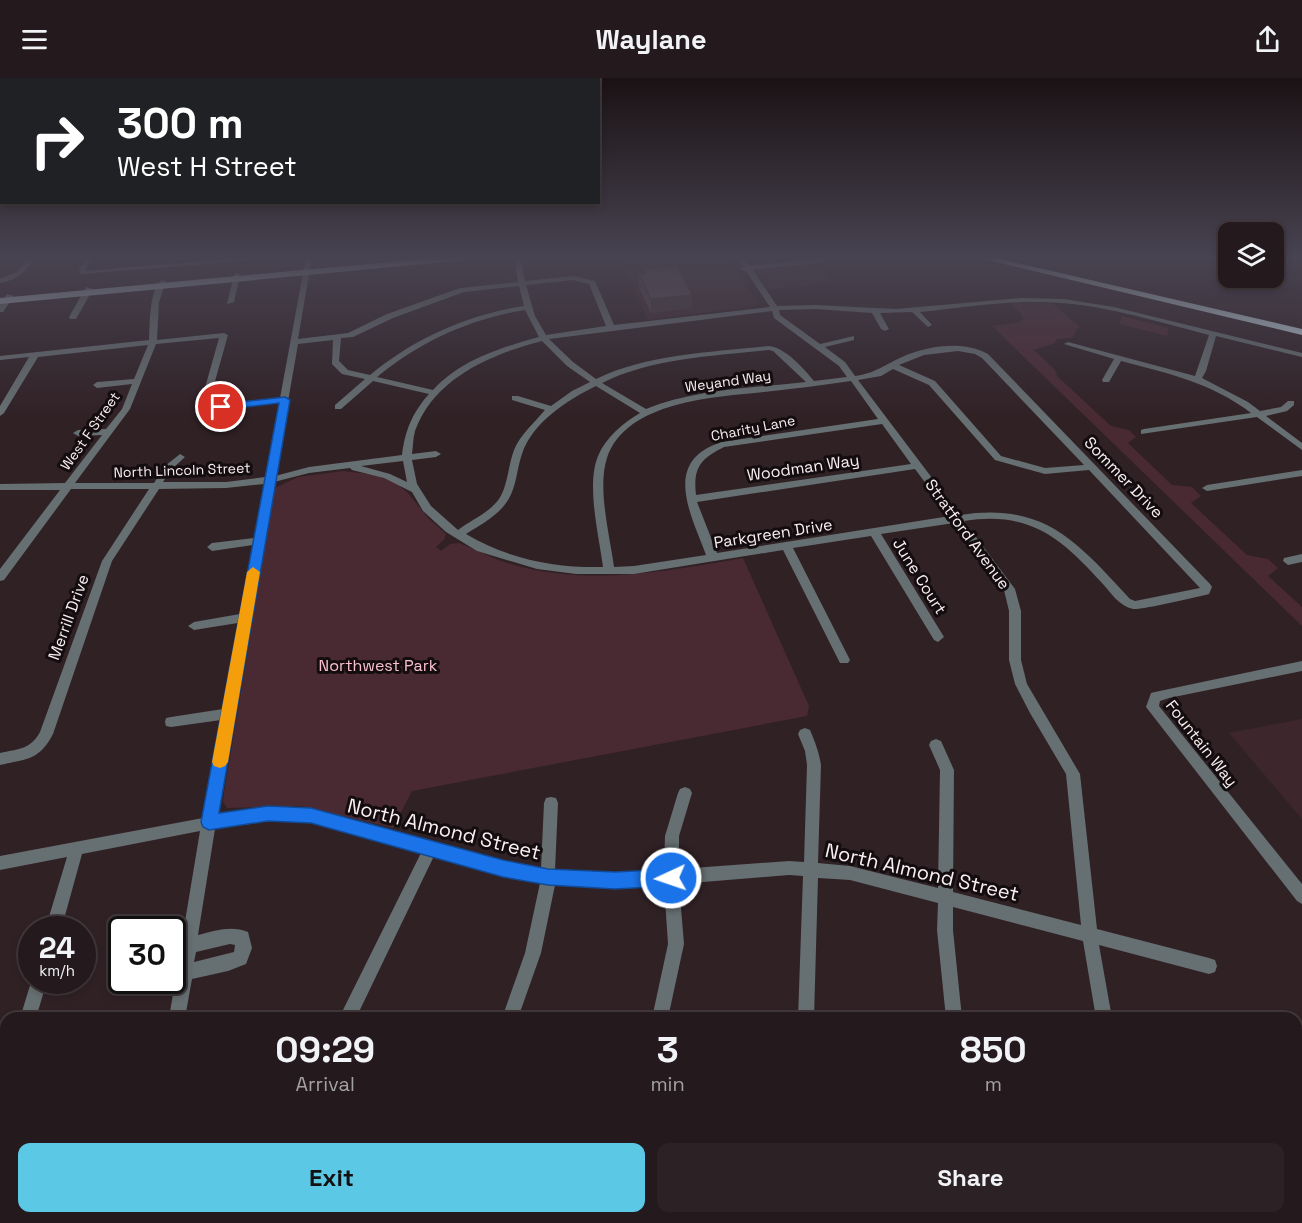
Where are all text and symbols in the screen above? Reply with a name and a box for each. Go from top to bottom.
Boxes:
text: Waylane [596,22,706,57]
icon: menu [18,23,51,56]
icon: share [1251,23,1284,56]
text: 300 m [117,97,244,150]
icon: right [18,102,96,180]
text: West H Street [117,149,297,184]
map controls [1218,222,1284,288]
button: layers [1218,222,1284,288]
street label: Weyand Way [684,366,772,396]
pin [195,381,246,432]
street label: West F Street [56,388,124,474]
icon: arrive [204,390,237,423]
street label: Charity Lane [709,411,797,445]
street label: Sommer Drive [1080,432,1168,522]
street label: Woodman Way [746,449,861,486]
street label: North Lincoln Street [113,459,251,481]
street label: Stratford Avenue [920,475,1015,594]
street label: Parkgreen Drive [712,514,834,553]
street label: June Court [888,534,951,618]
street label: Merrill Drive [43,571,94,663]
park label: Northwest Park [319,655,438,676]
street label: Fountain Way [1161,696,1242,791]
street label: North Almond Street [345,792,543,866]
street label: North Almond Street [823,837,1021,907]
position arrow [639,846,703,910]
speed limit sign: 30 [108,916,186,994]
text: 24 [39,928,75,967]
text: km/h [39,961,75,980]
text: 09:29 [275,1027,375,1073]
text: 3 [657,1027,679,1073]
text: 850 [960,1027,1027,1073]
text: Arrival [295,1071,355,1097]
text: min [650,1071,685,1097]
text: m [985,1071,1002,1097]
button: Exit [18,1143,645,1212]
button: Share [657,1143,1284,1212]

